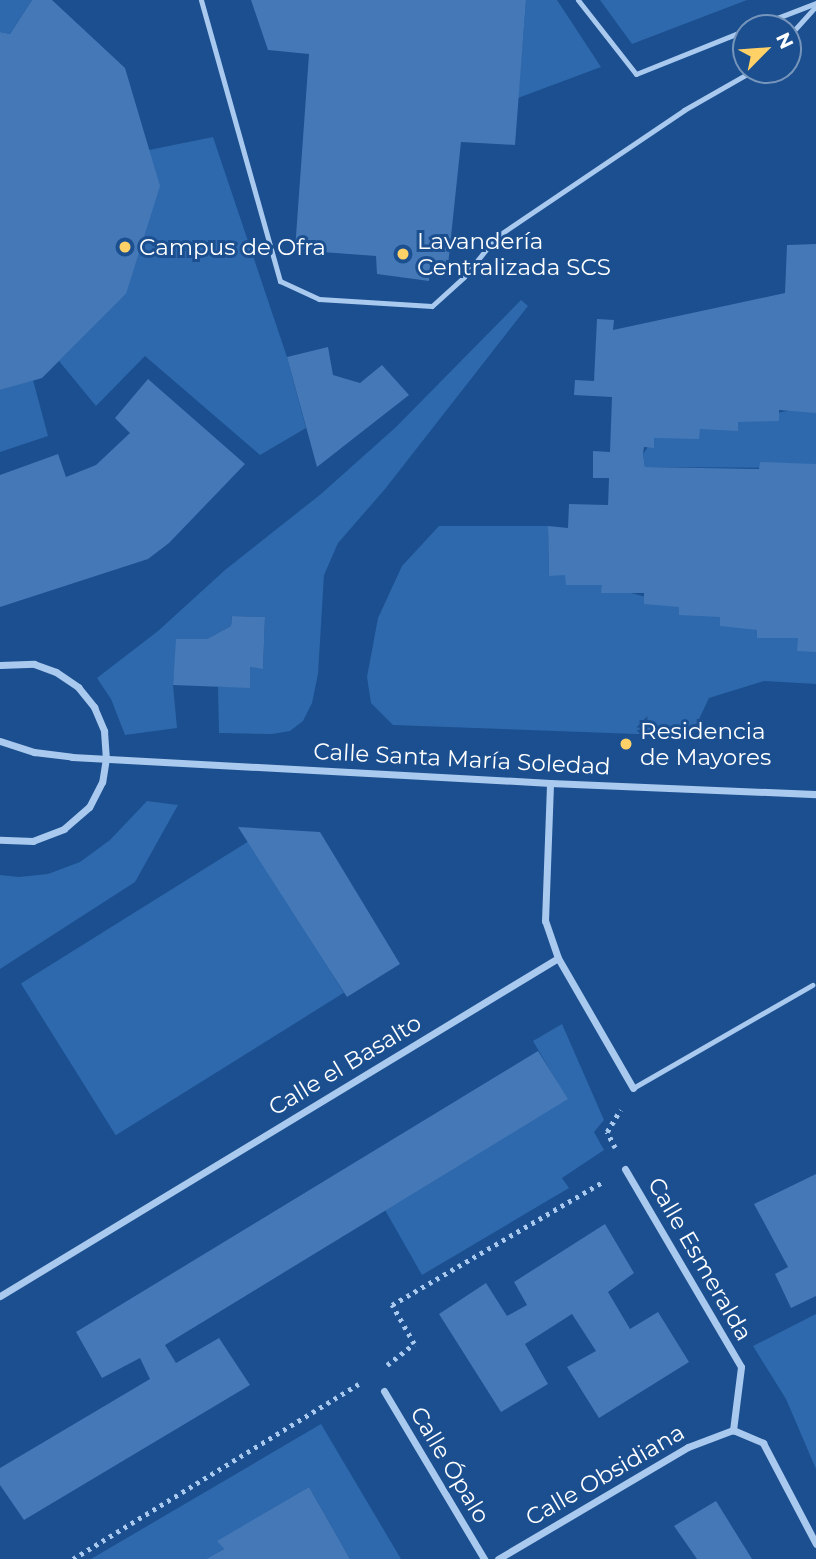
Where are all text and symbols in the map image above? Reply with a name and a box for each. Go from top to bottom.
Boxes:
north arrow [732,14,802,84]
text: N [771,29,798,53]
place label: Lavandería Centralizada SCS [417,227,611,281]
place label: Campus de Ofra [139,233,326,261]
marker: Campus de Ofra [117,239,133,255]
marker: Lavandería Centralizada SCS [395,246,411,262]
place label: Residencia de Mayores [640,717,771,771]
marker: Residencia de Mayores [618,736,634,752]
street label: Calle Santa María Soledad [313,737,611,781]
street label: Calle el Basalto [264,1009,426,1121]
street label: Calle Esmeralda [642,1172,758,1346]
street label: Calle Ópalo [404,1402,496,1528]
street label: Calle Obsidiana [521,1418,689,1532]

